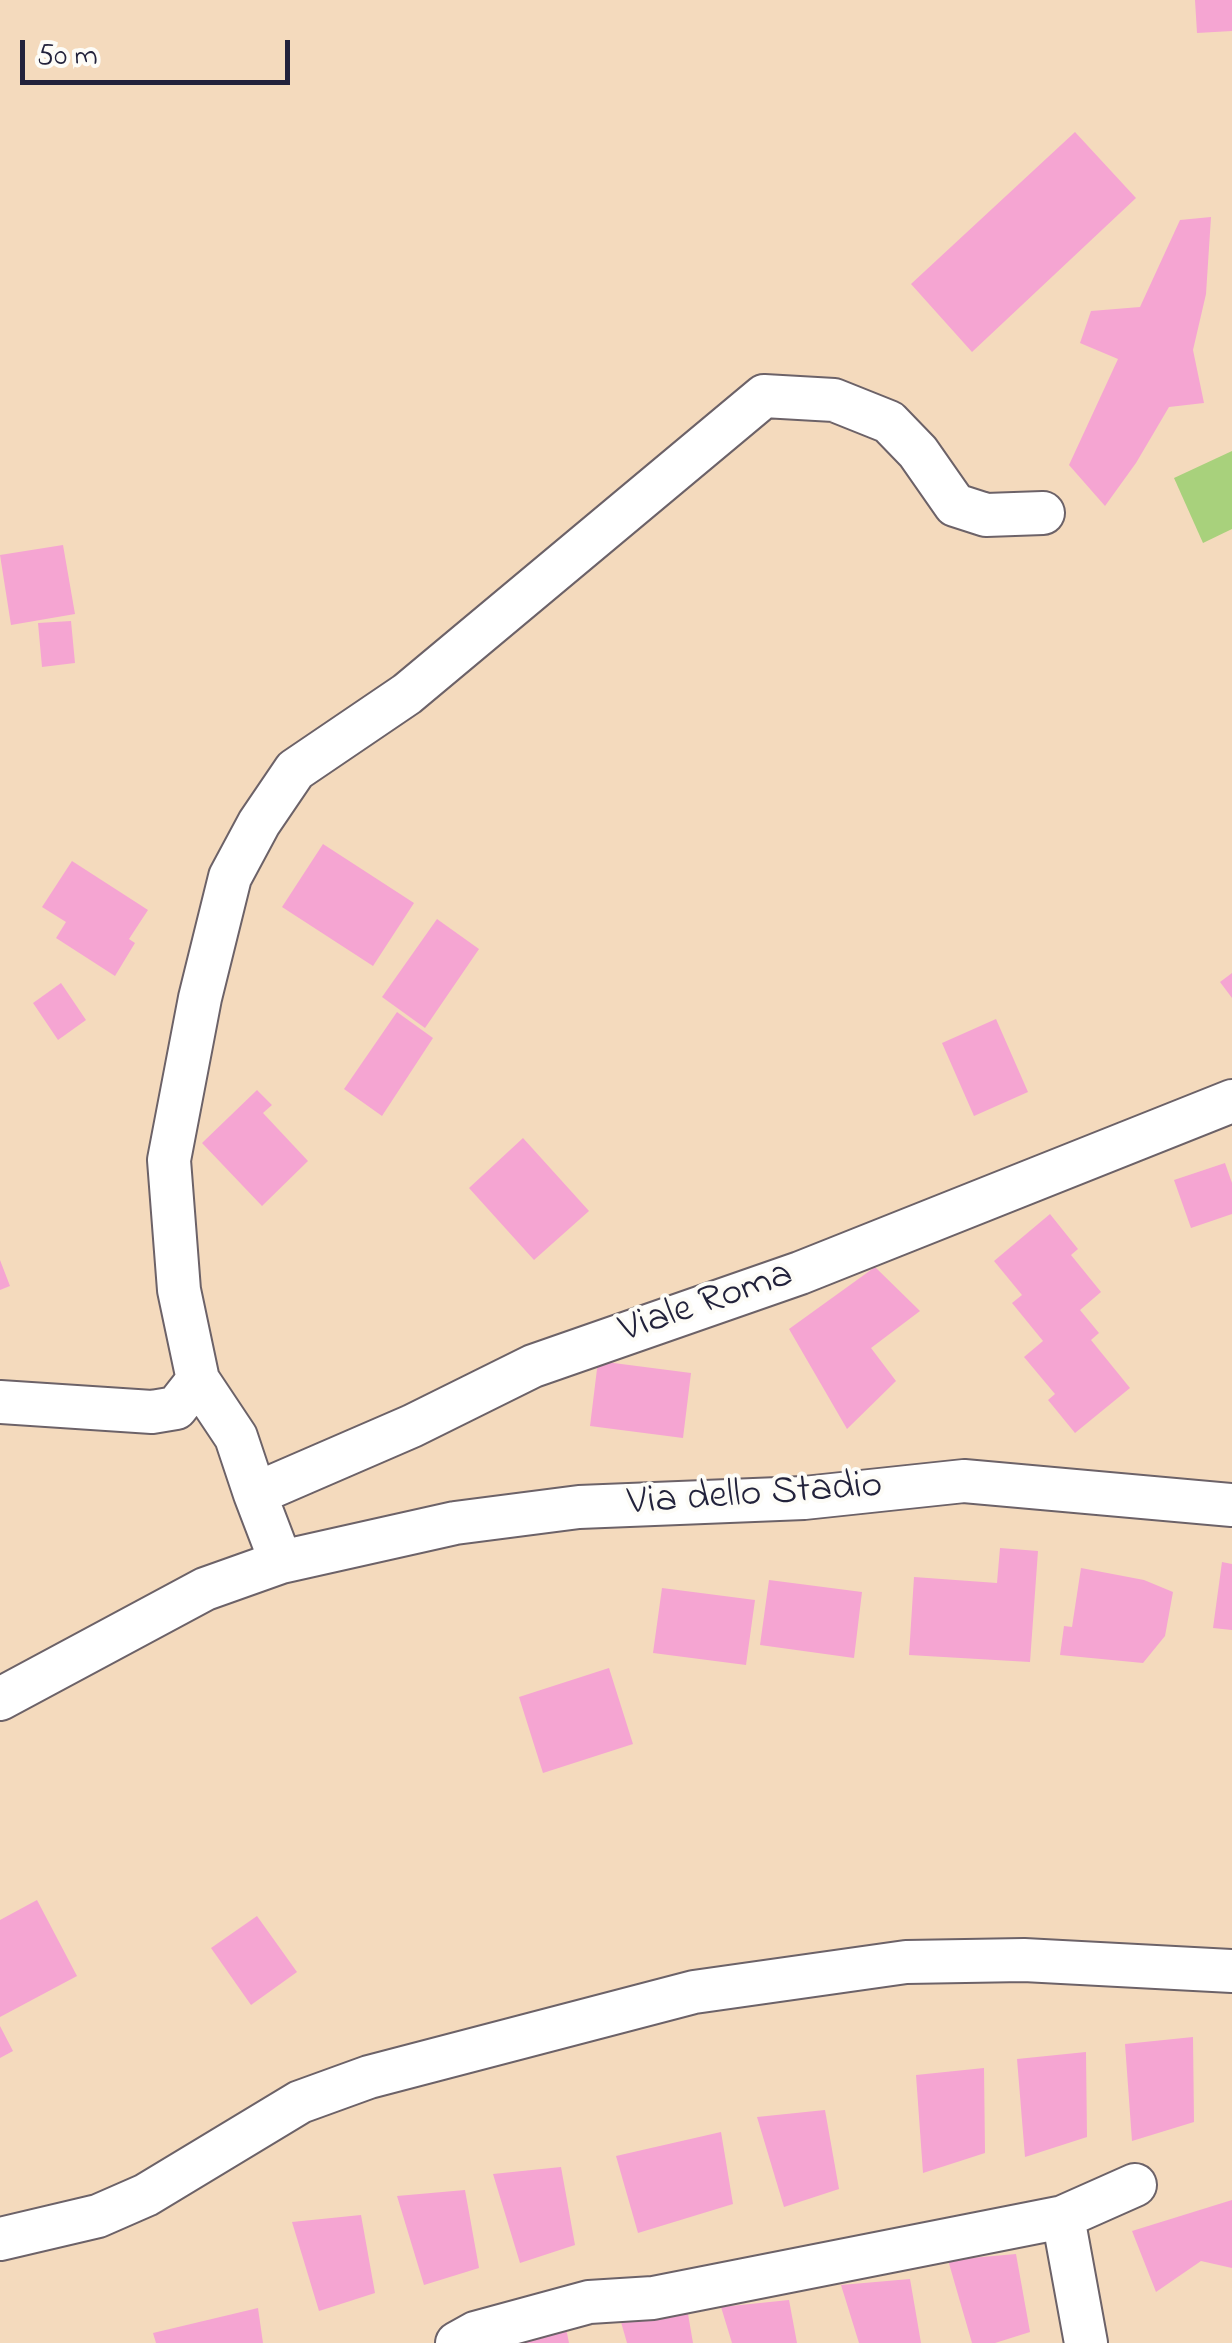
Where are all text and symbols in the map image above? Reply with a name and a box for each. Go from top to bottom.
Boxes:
scale bar [25,20,295,82]
text: 50 m [37,35,98,79]
street label: Viale Roma [614,1253,800,1357]
street label: Via dello Stadio [626,1464,884,1530]

